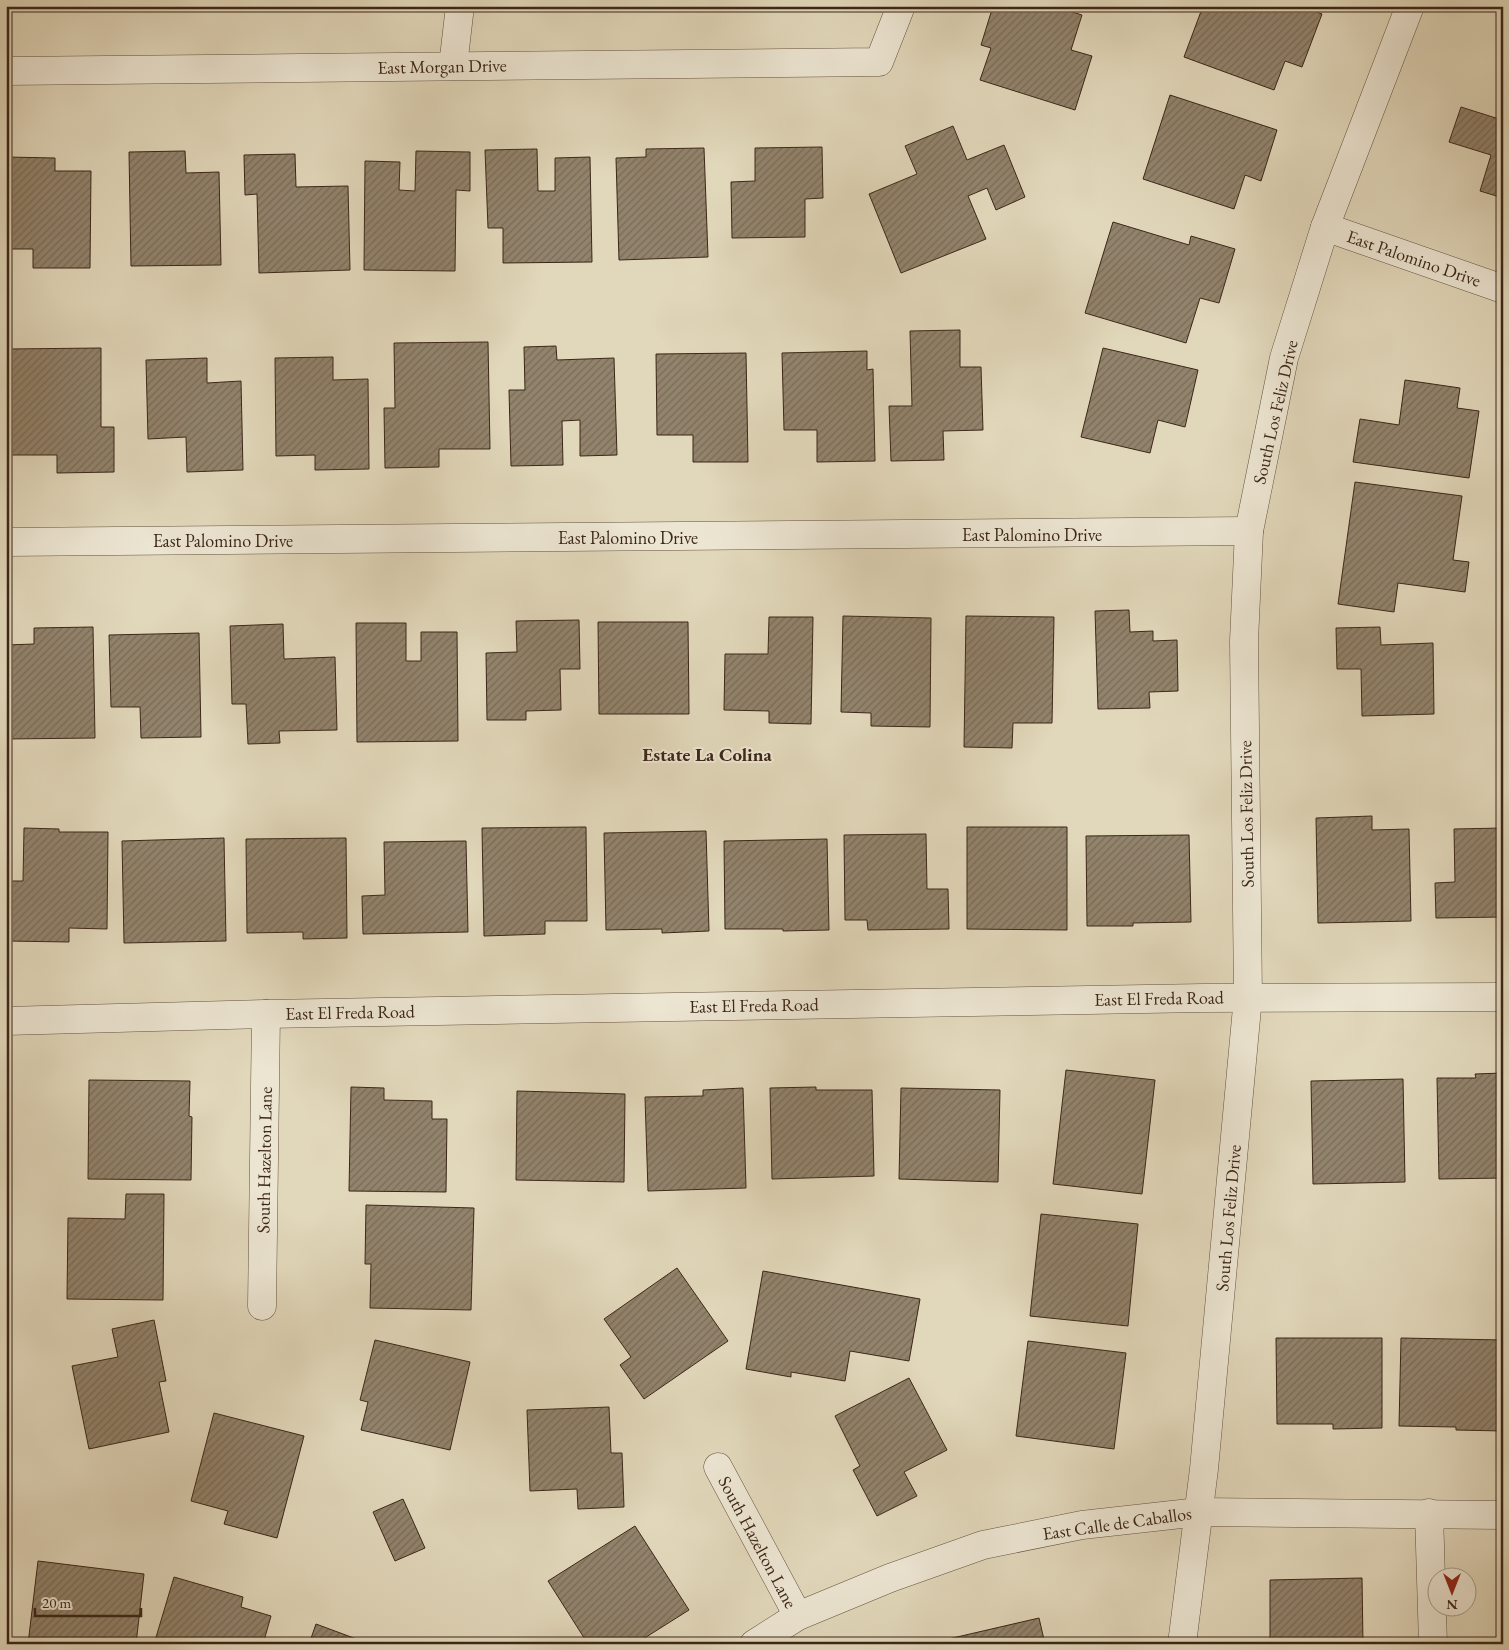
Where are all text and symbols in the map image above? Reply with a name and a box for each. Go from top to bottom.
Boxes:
street label: East Morgan Drive [377,53,507,79]
street label: East Palomino Drive [1344,224,1484,292]
street label: South Los Feliz Drive [1247,338,1303,486]
street label: East Palomino Drive [962,523,1102,546]
street label: East Palomino Drive [558,526,698,549]
street label: East Palomino Drive [153,529,293,552]
street label: South Los Feliz Drive [1233,740,1259,888]
district label: Estate La Colina [642,742,772,767]
street label: East El Freda Road [1094,985,1225,1011]
street label: East El Freda Road [689,992,820,1018]
street label: East El Freda Road [285,999,416,1025]
street label: South Hazelton Lane [251,1086,277,1234]
street label: South Los Feliz Drive [1210,1144,1246,1292]
street label: South Hazelton Lane [713,1472,803,1612]
street label: East Calle de Caballos [1041,1501,1193,1545]
north arrow [1426,1568,1476,1618]
scale bar [35,1585,141,1617]
text: 20 m [42,1593,71,1612]
text: N [1446,1596,1458,1614]

